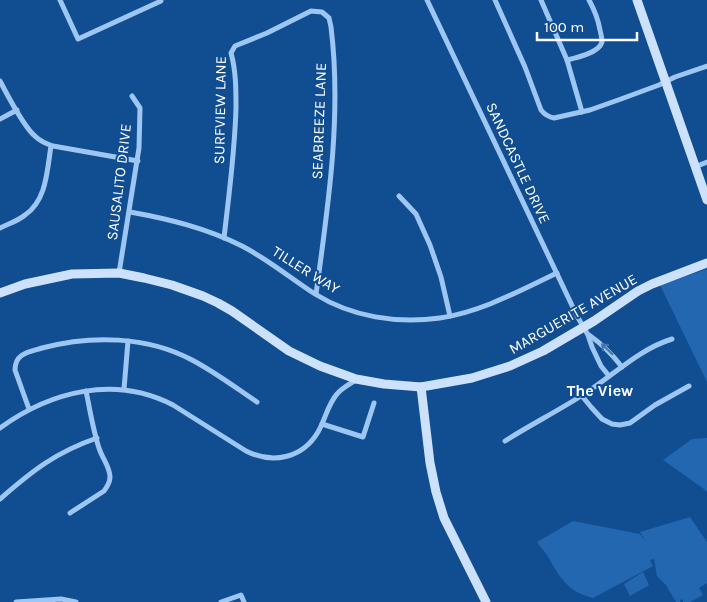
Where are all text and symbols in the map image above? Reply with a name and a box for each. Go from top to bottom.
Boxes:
scale bar [537,10,637,42]
text: 100 m [544,18,584,36]
street label: SURFVIEW LANE [210,56,230,164]
street label: SEABREEZE LANE [308,62,330,180]
street label: SANDCASTLE DRIVE [482,100,554,226]
street label: SAUSALITO DRIVE [103,123,135,241]
street label: TILLER WAY [269,242,344,298]
street label: MARGUERITE AVENUE [506,270,640,358]
one-way arrow [600,343,613,355]
district label: The View [567,381,633,400]

